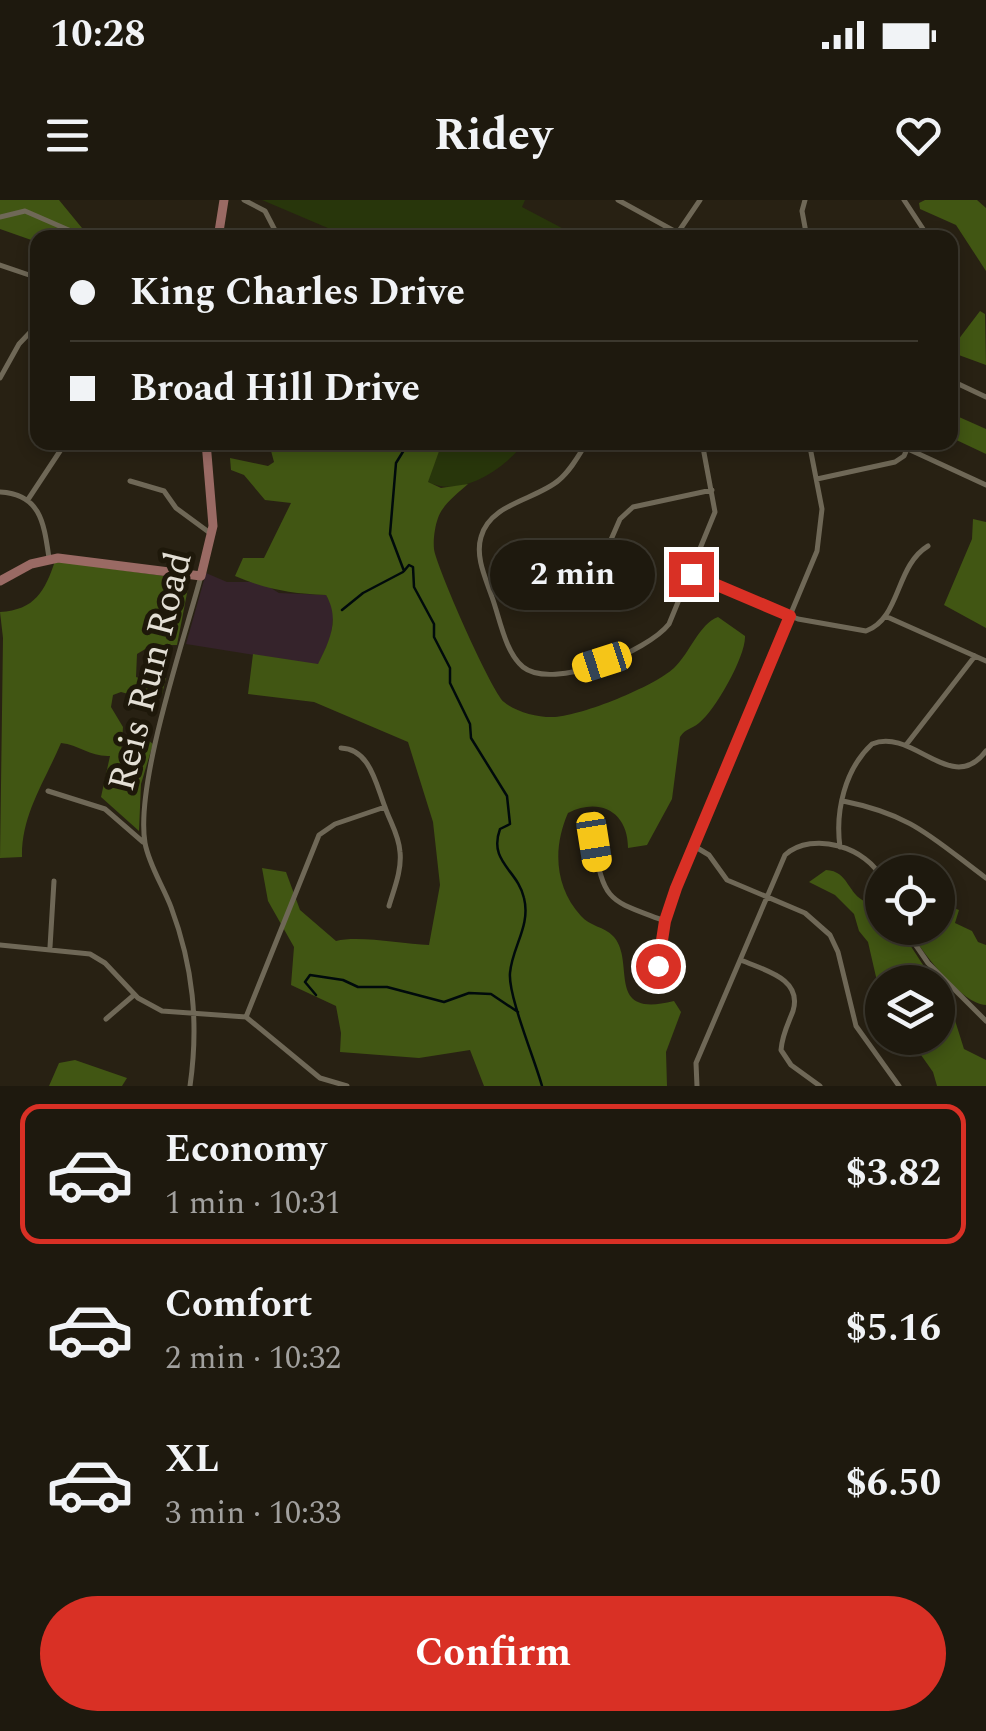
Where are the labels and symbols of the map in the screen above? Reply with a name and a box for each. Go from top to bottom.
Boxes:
callout: 2 min [491,539,656,609]
street label: Reis Run Road [93,546,209,797]
route end [669,552,714,597]
car [569,638,635,686]
car [574,810,614,874]
route start [636,944,681,989]

